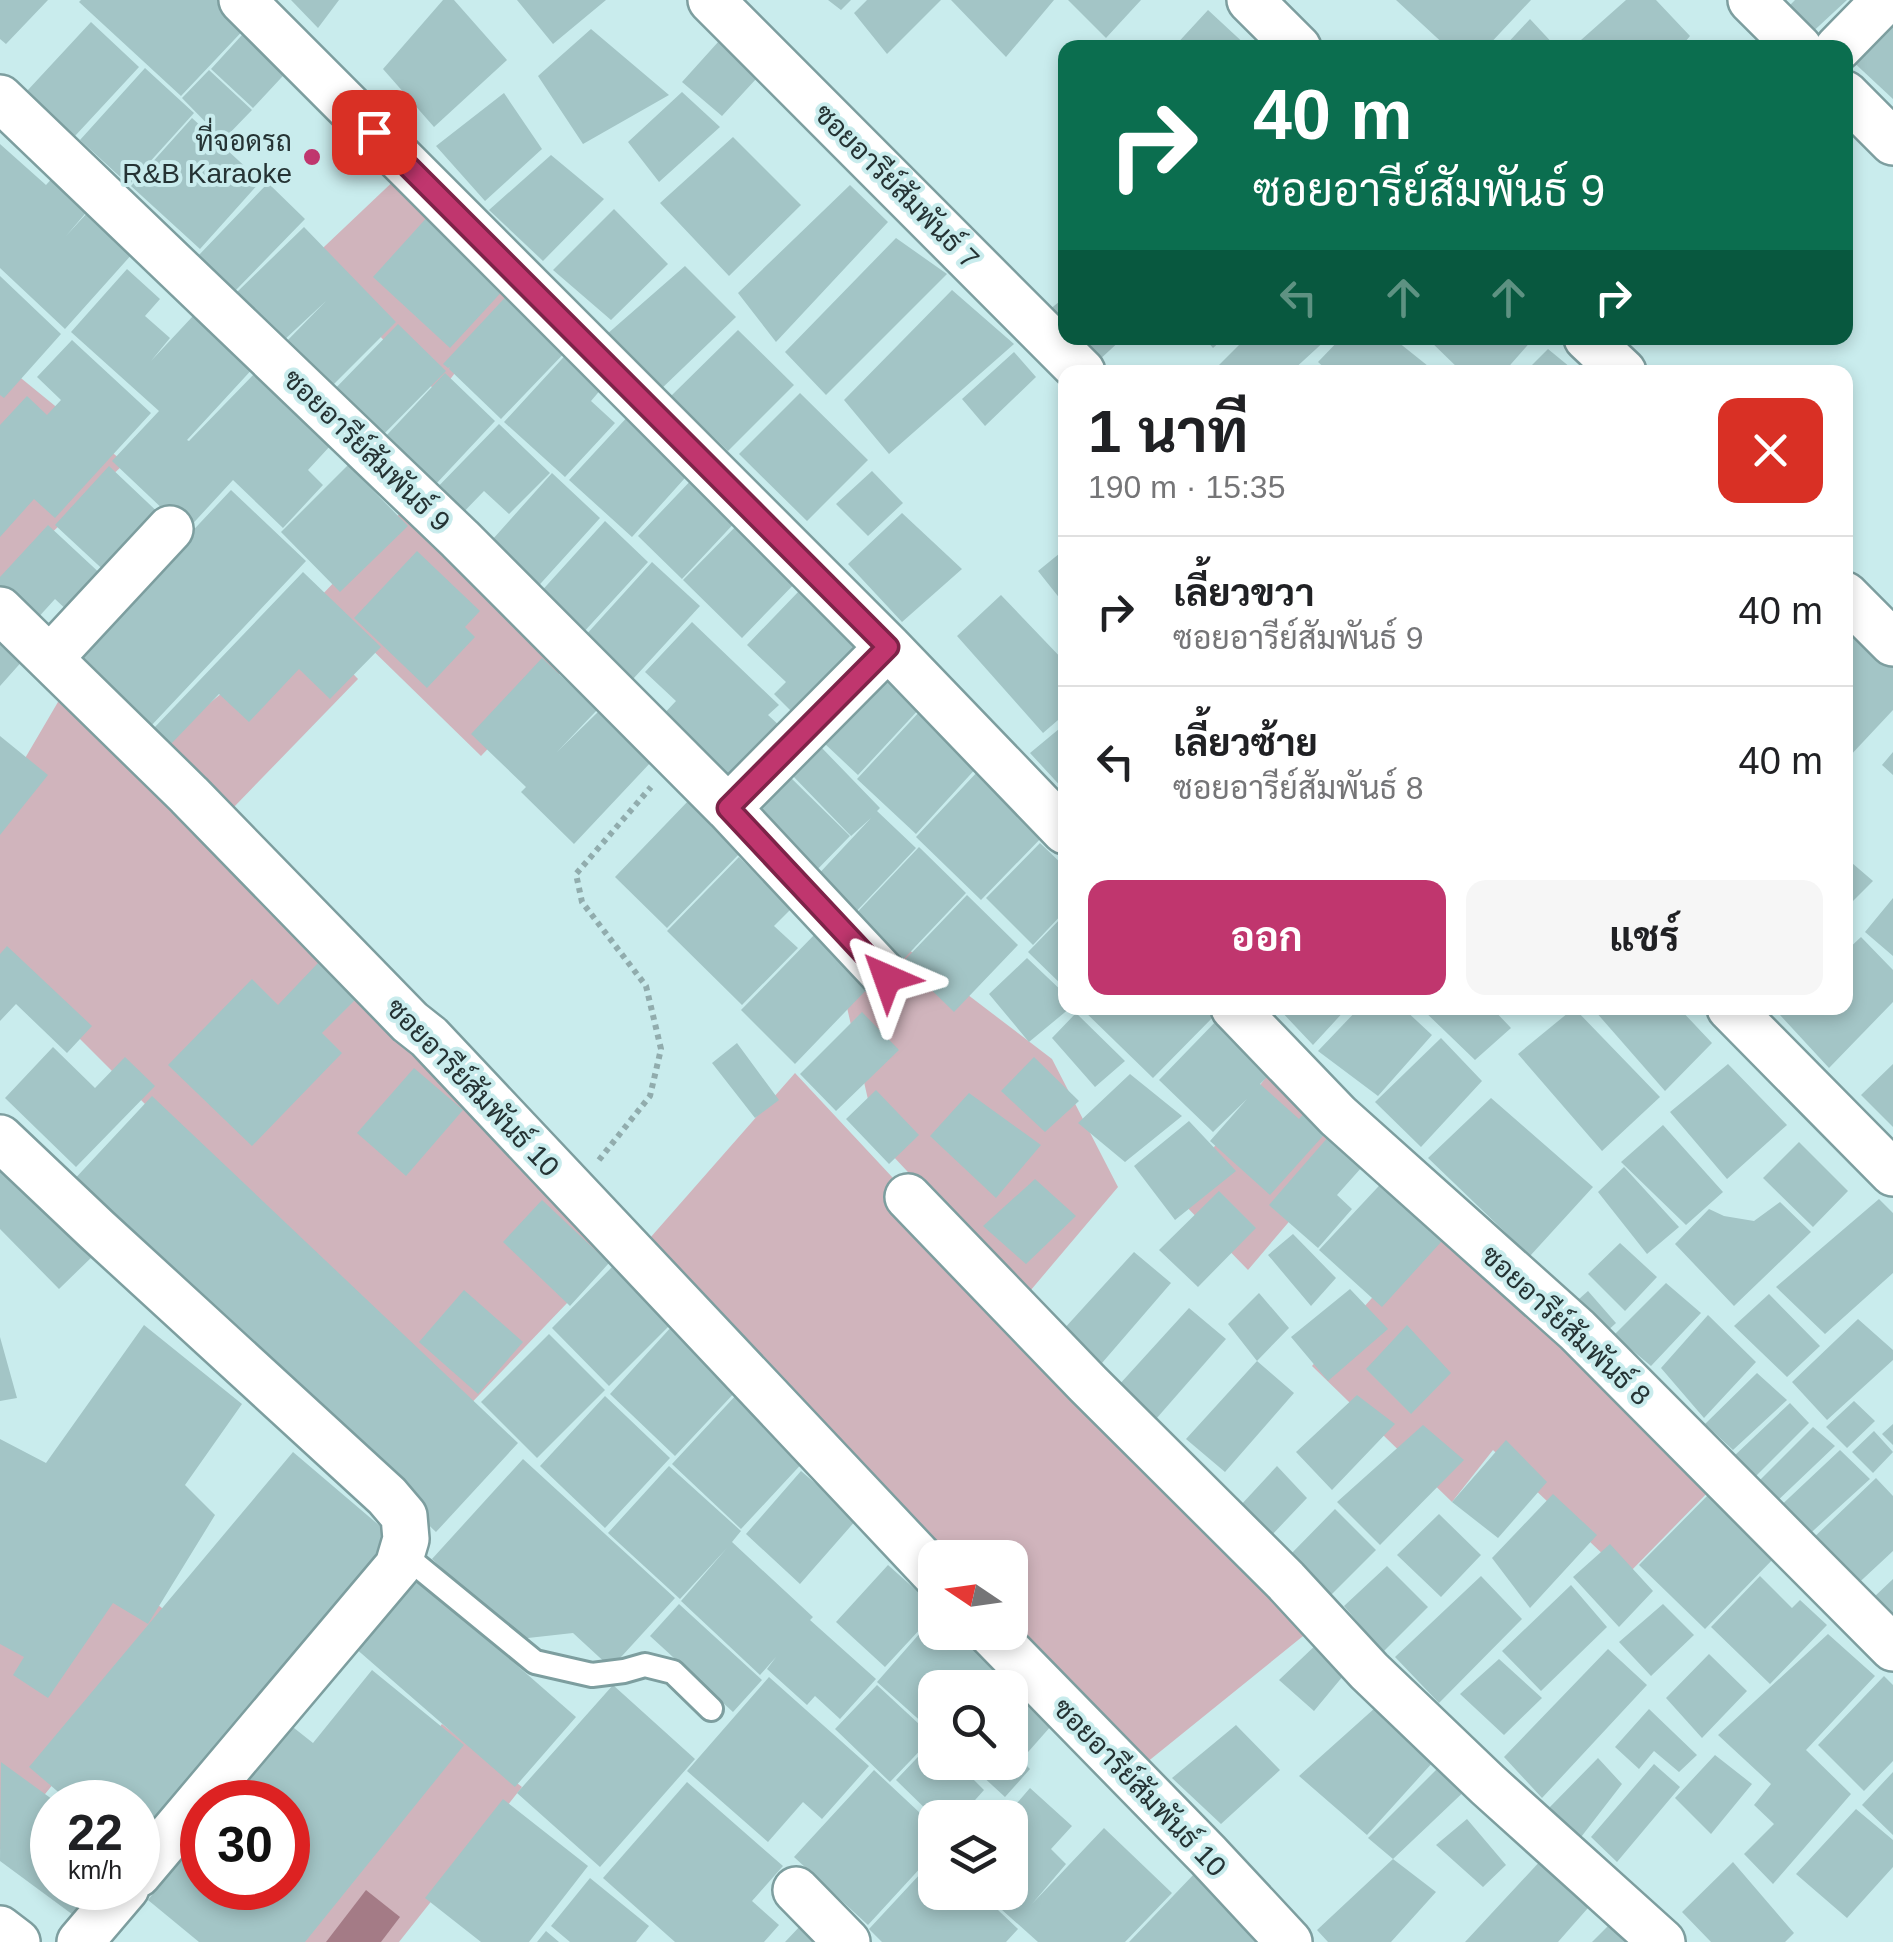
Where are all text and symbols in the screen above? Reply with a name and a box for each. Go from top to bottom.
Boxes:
text: 40 m [1253,76,1413,154]
icon: right [1088,80,1218,210]
pin [332,90,417,175]
street label: ซอยอารีย์สัมพันธ์ 7 [808,95,988,275]
icon: arrive [347,105,402,160]
place label: ที่จอดรถ R&B Karaoke [122,117,292,189]
marker: ที่จอดรถ R&B Karaoke [301,146,323,168]
text: ซอยอารีย์สัมพันธ์ 9 [1253,165,1605,216]
icon: left [1271,270,1326,325]
icon: ahead [1376,270,1431,325]
icon: ahead [1481,270,1536,325]
icon: right [1586,270,1641,325]
street label: ซอยอารีย์สัมพันธ์ 9 [277,360,459,538]
text: 1 นาที [1088,398,1248,465]
button: close [1718,398,1823,503]
text: 190 m · 15:35 [1088,469,1285,505]
text: เลี้ยวขวา [1173,572,1315,614]
icon: right [1088,584,1143,639]
text: 40 m [1739,590,1823,632]
text: ซอยอารีย์สัมพันธ์ 9 [1173,620,1424,656]
text: เลี้ยวซ้าย [1173,722,1318,764]
icon: left [1088,734,1143,789]
text: 40 m [1739,740,1823,782]
text: ซอยอารีย์สัมพันธ์ 8 [1173,770,1424,806]
button: ออก [1088,880,1446,995]
button: แชร์ [1466,880,1823,995]
position arrow [835,926,939,1030]
street label: ซอยอารีย์สัมพันธ์ 10 [380,989,568,1183]
street label: ซอยอารีย์สัมพันธ์ 8 [1475,1236,1659,1411]
north arrow [918,1540,1028,1650]
map controls [918,1540,1028,1910]
button: search [918,1670,1028,1780]
street label: ซอยอารีย์สัมพันธ์ 10 [1047,1689,1235,1883]
speed limit sign: 30 [180,1780,310,1910]
button: layers [918,1800,1028,1910]
text: 22 [67,1805,123,1861]
text: km/h [68,1856,122,1884]

